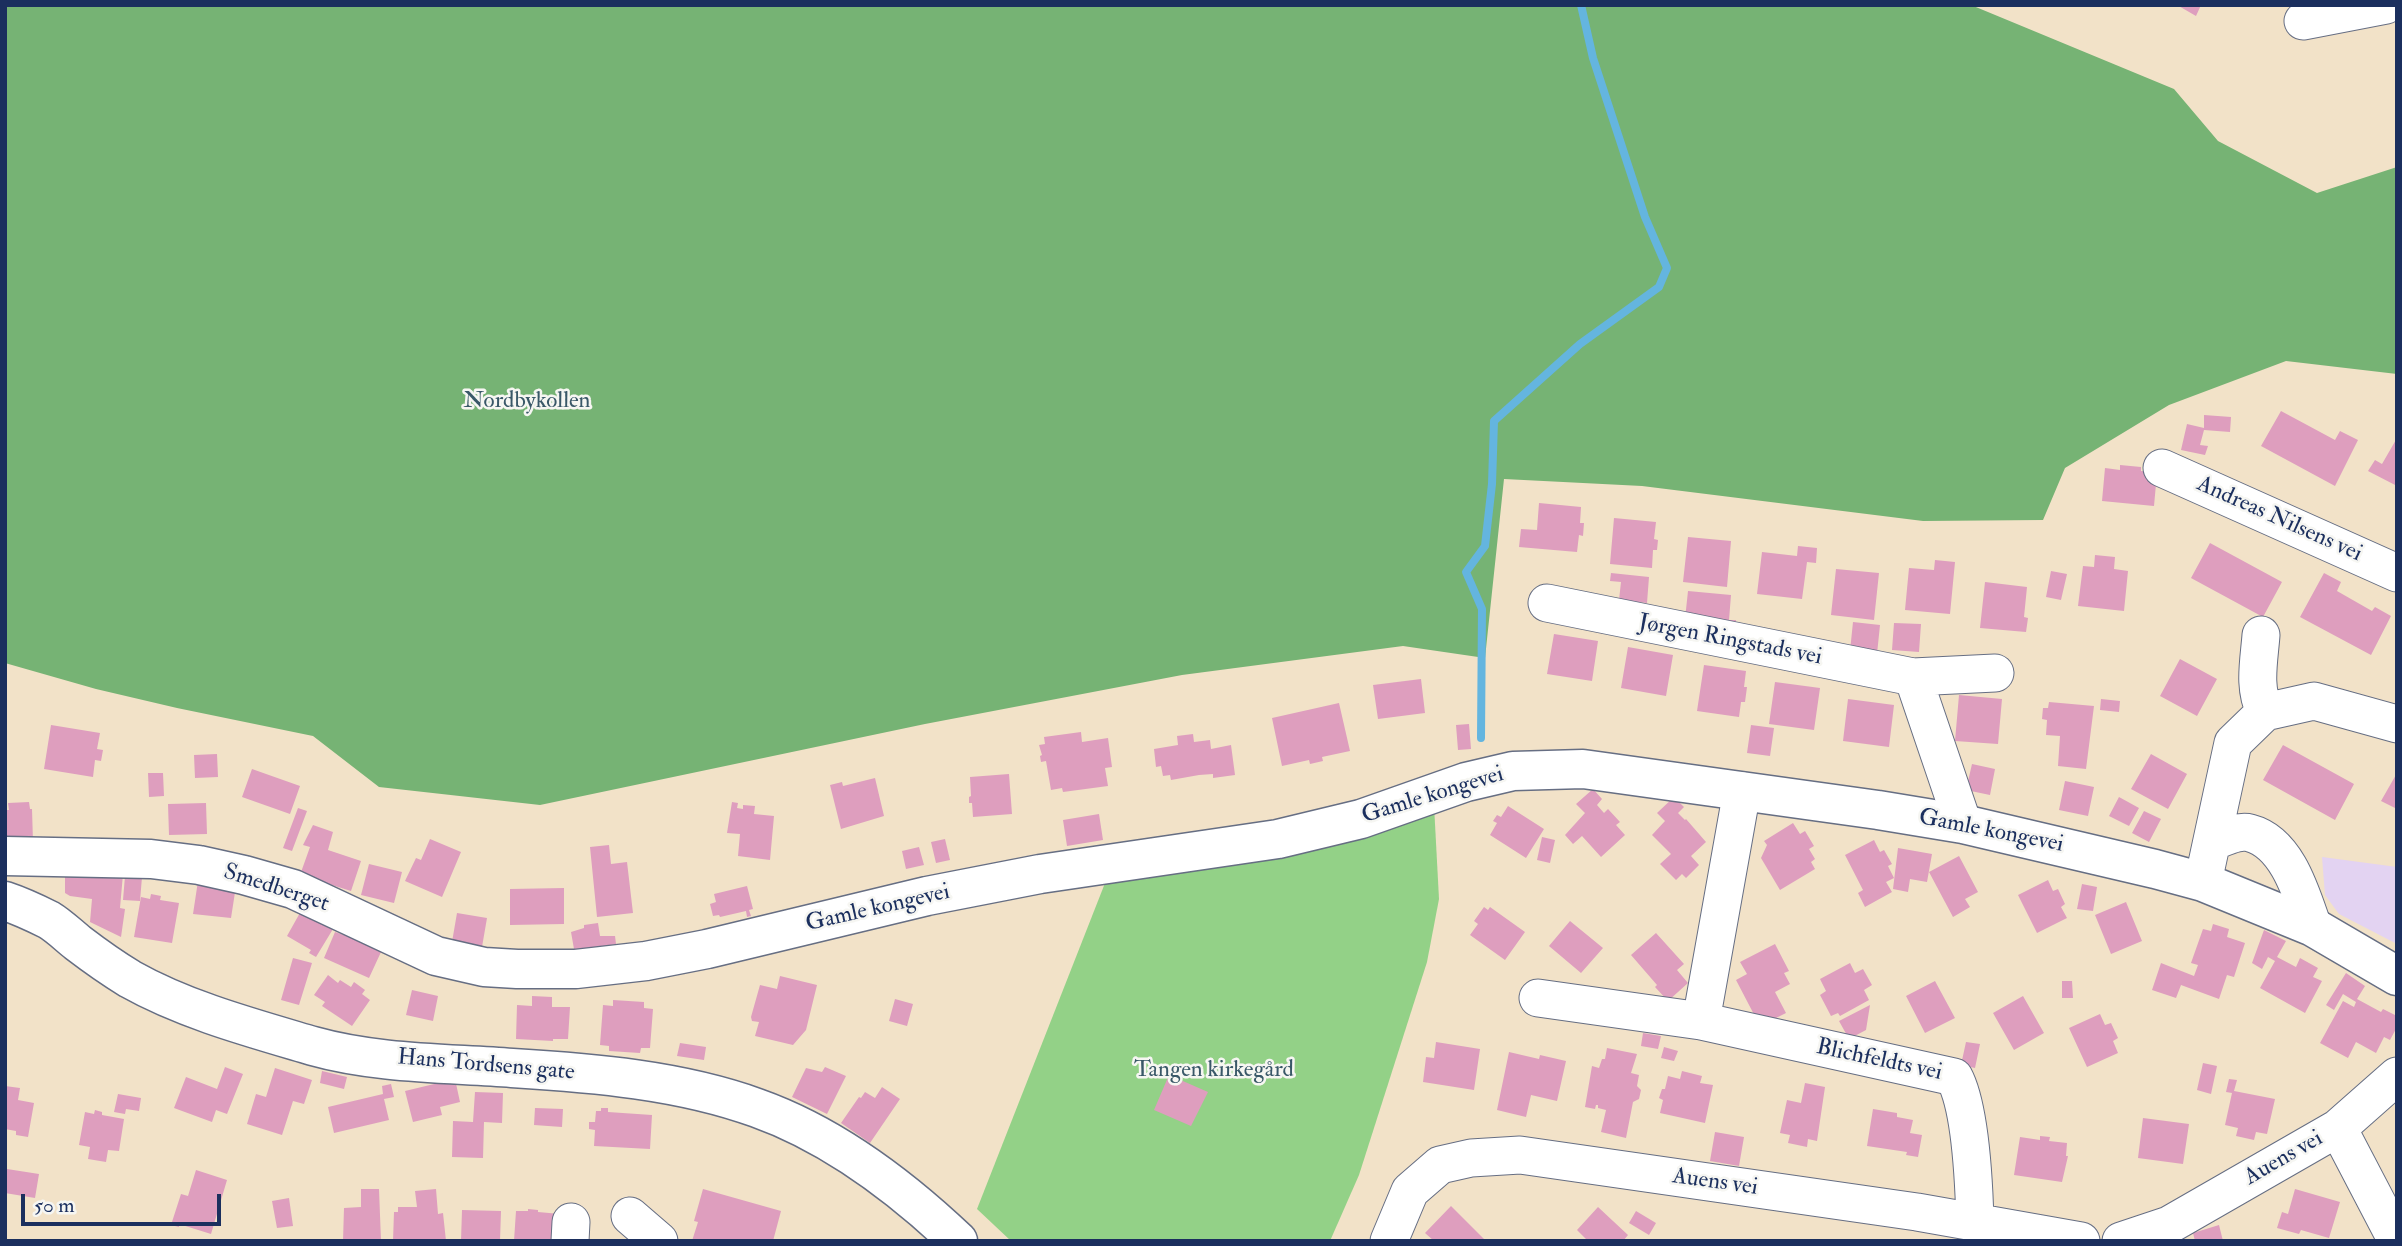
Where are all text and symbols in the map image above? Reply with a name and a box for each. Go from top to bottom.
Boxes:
park label: Nordbykollen [464,388,590,416]
street label: Andreas Nilsens vei [2192,471,2366,569]
street label: Jørgen Ringstads vei [1636,610,1824,672]
street label: Gamle kongevei [1359,761,1507,831]
street label: Gamle kongevei [1916,804,2066,860]
street label: Smedberget [220,859,332,919]
street label: Gamle kongevei [803,879,953,939]
street label: Blichfeldts vei [1814,1034,1944,1088]
street label: Hans Tordsens gate [396,1045,576,1087]
park label: Tangen kirkegård [1134,1057,1294,1085]
street label: Auens vei [2240,1126,2328,1192]
street label: Auens vei [1670,1163,1760,1203]
scale bar [24,1180,224,1224]
text: 50 m [34,1192,75,1219]

